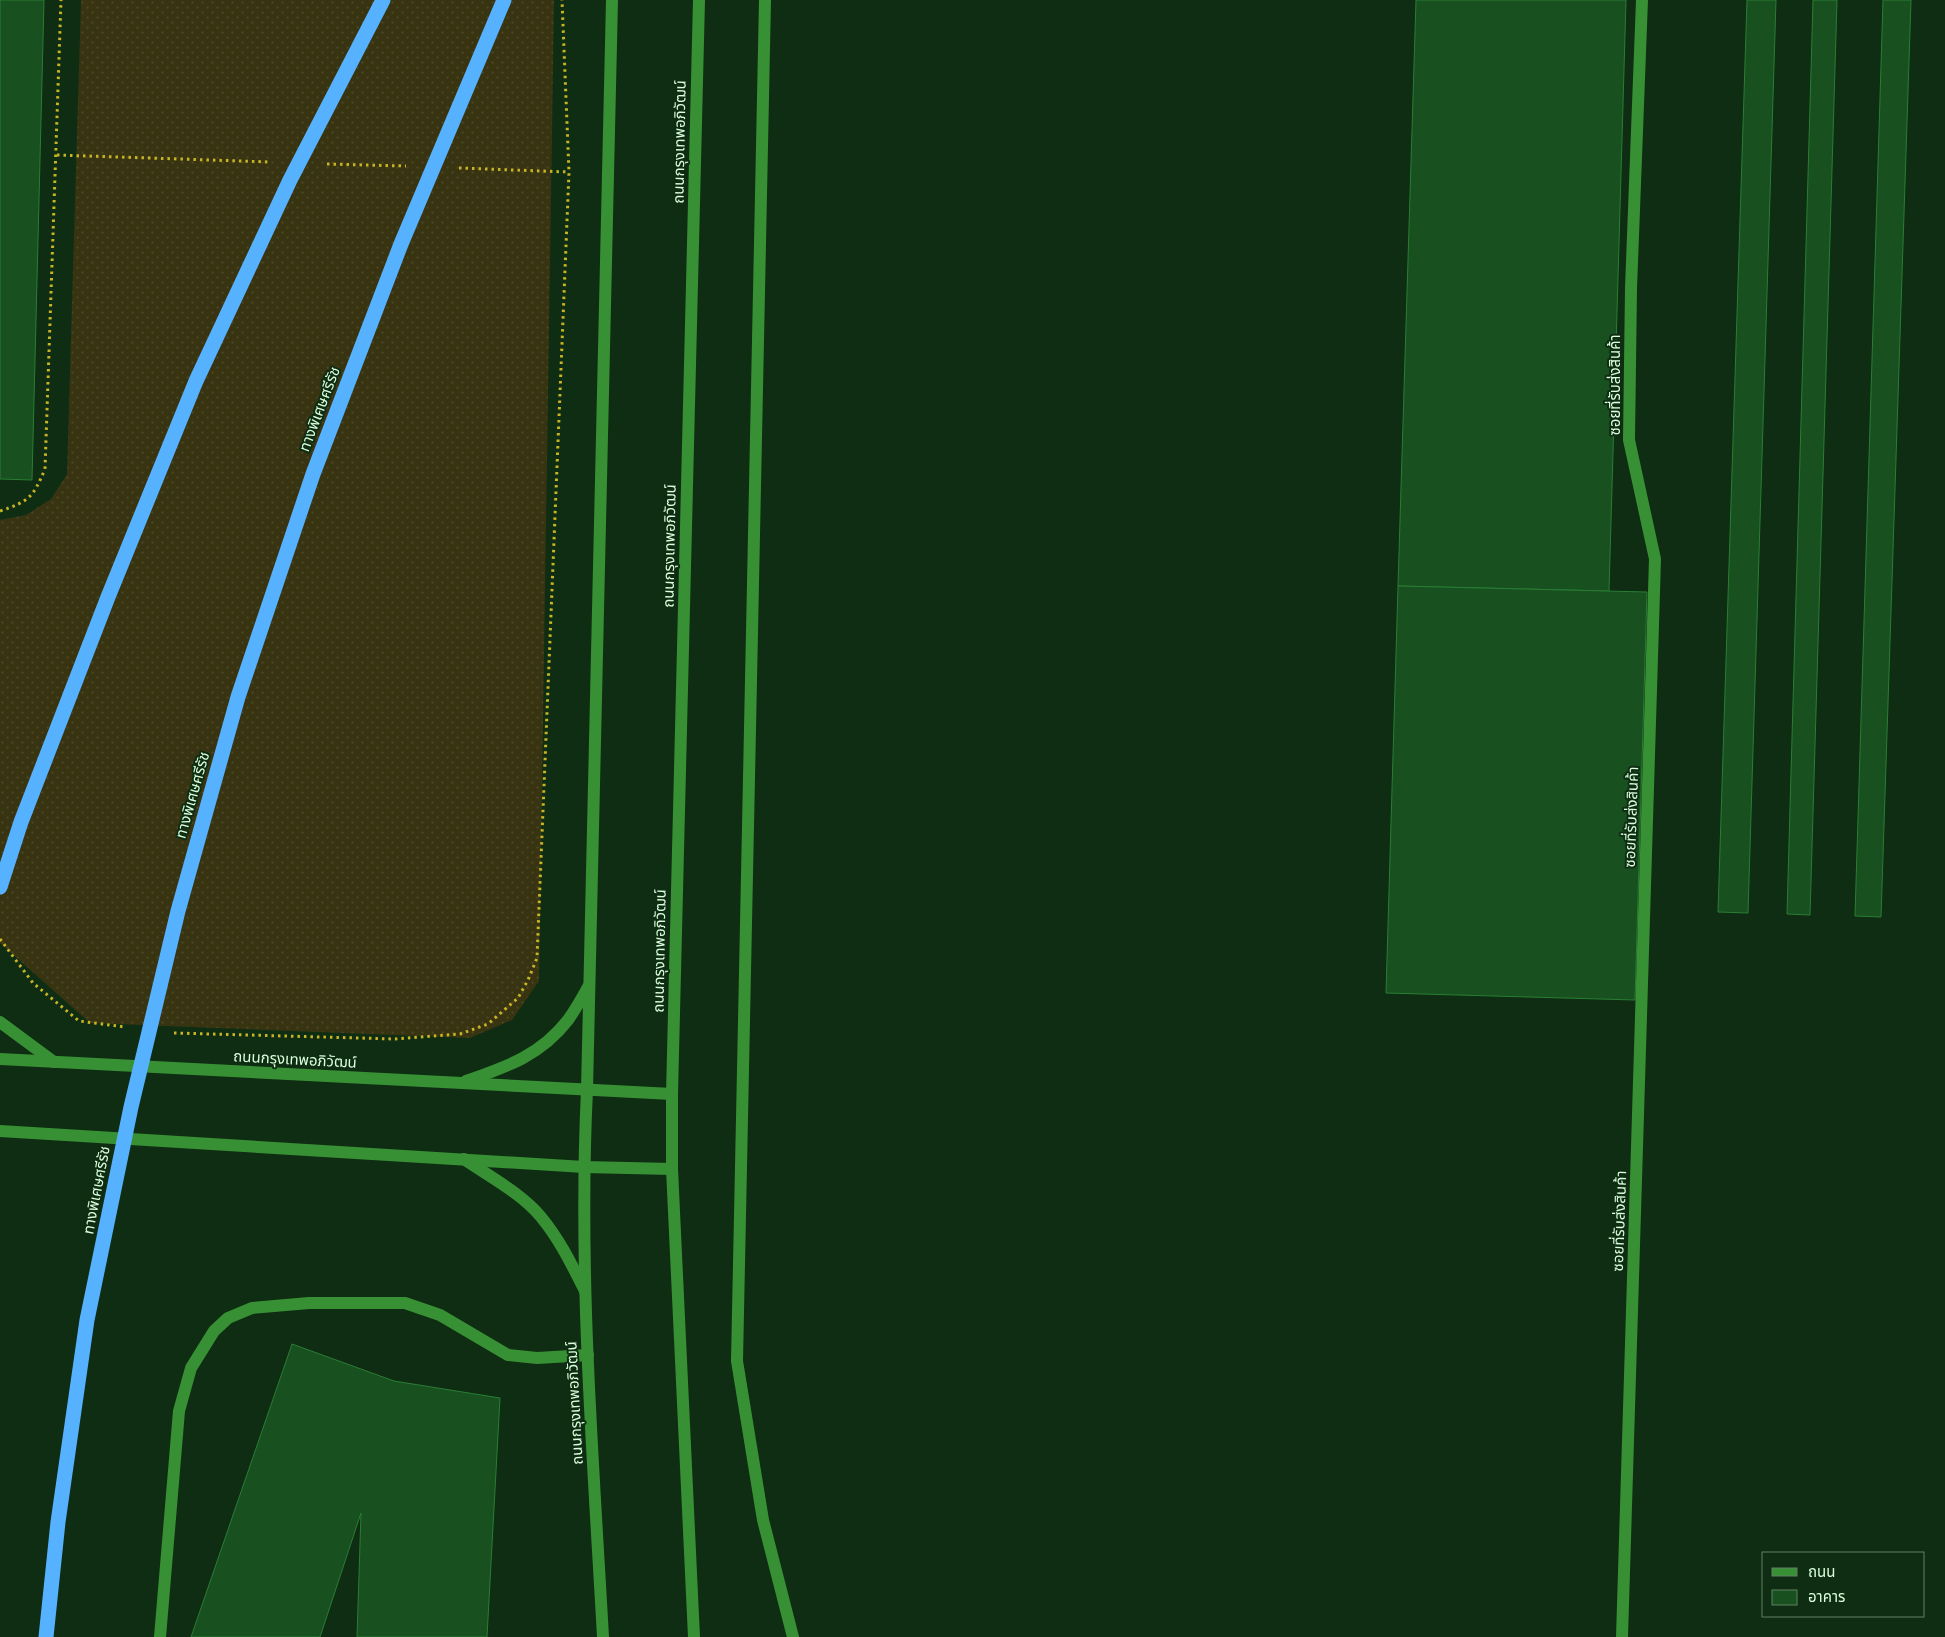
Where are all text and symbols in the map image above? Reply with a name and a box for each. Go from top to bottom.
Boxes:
street label: ถนนกรุงเทพอภิวัฒน์ [668,80,690,204]
street label: ซอยที่รับส่งสินค้า [1604,334,1624,436]
street label: ทางพิเศษศรีรัช [294,364,344,454]
street label: ถนนกรุงเทพอภิวัฒน์ [658,484,680,608]
street label: ทางพิเศษศรีรัช [171,749,213,841]
street label: ซอยที่รับส่งสินค้า [1619,766,1642,868]
street label: ถนนกรุงเทพอภิวัฒน์ [648,889,670,1013]
street label: ถนนกรุงเทพอภิวัฒน์ [233,1046,357,1072]
street label: ทางพิเศษศรีรัช [78,1144,114,1236]
street label: ซอยที่รับส่งสินค้า [1607,1170,1630,1272]
street label: ถนนกรุงเทพอภิวัฒน์ [561,1341,587,1465]
legend [1762,1552,1925,1617]
text: ถนน [1808,1562,1835,1581]
text: อาคาร [1808,1587,1845,1606]

